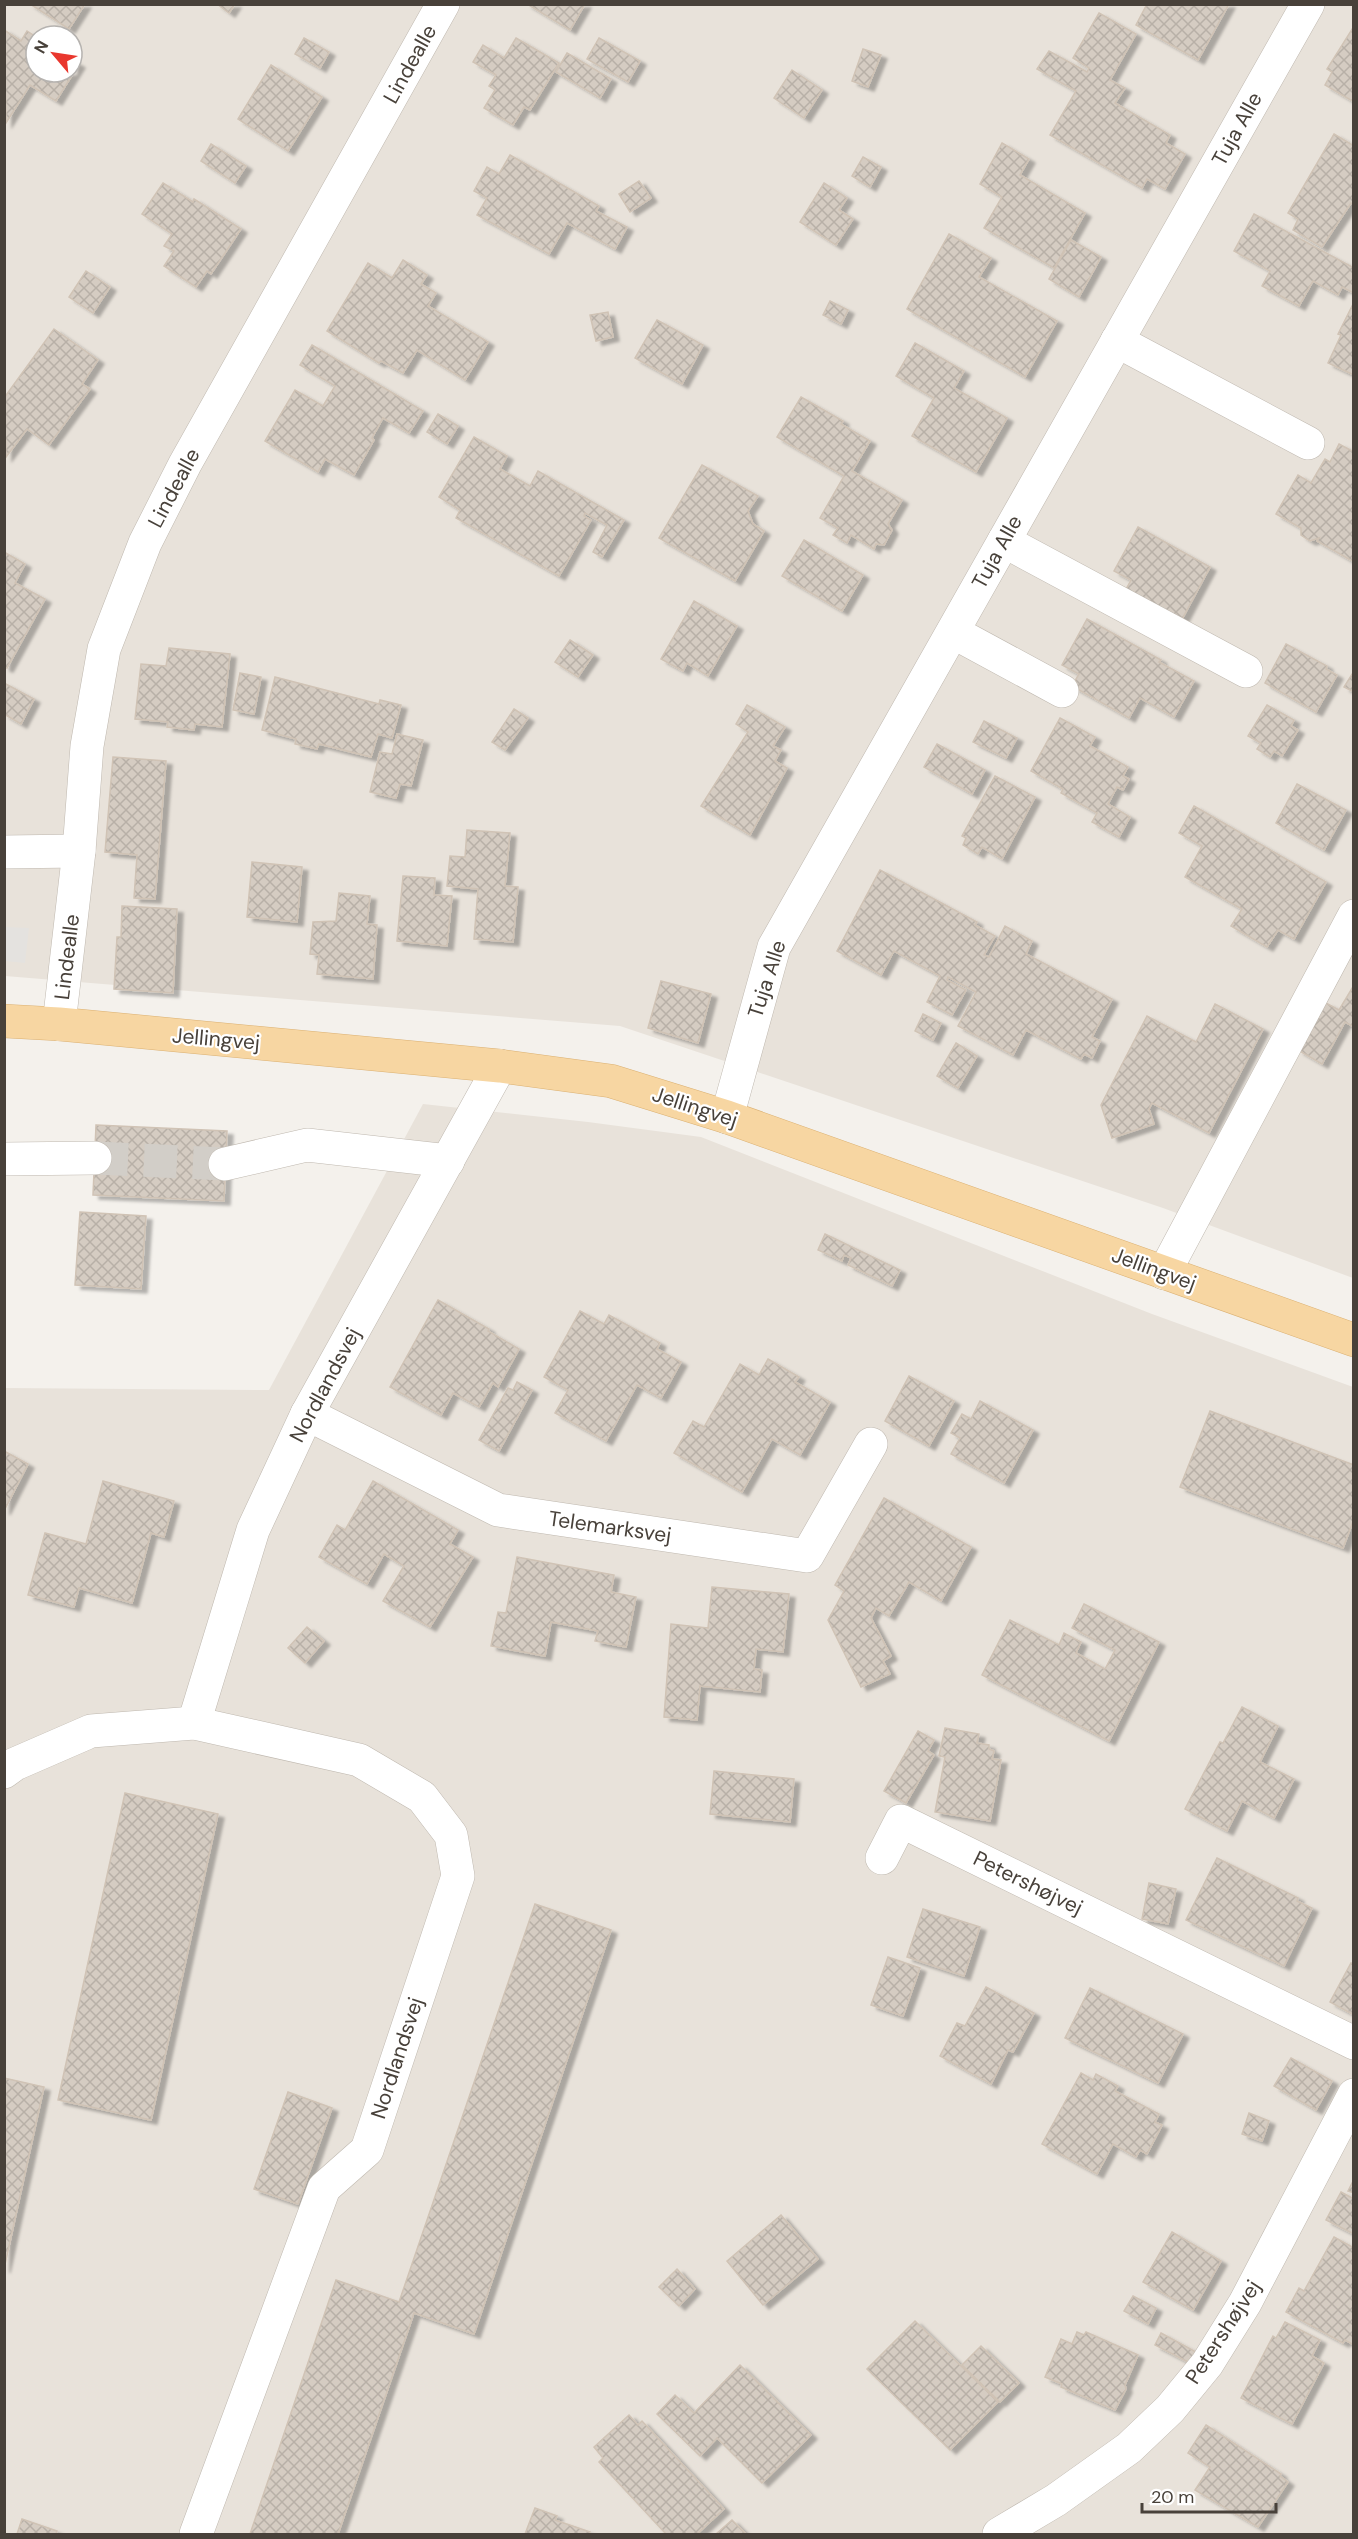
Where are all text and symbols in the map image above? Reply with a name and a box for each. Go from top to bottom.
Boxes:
street label: Lindealle [377,20,443,108]
north arrow [24,24,84,84]
text: N [29,37,53,57]
street label: Tuja Alle [1205,87,1269,171]
street label: Lindealle [141,443,207,533]
street label: Tuja Alle [965,510,1029,594]
street label: Lindealle [48,913,86,1001]
street label: Tuja Alle [741,937,793,1021]
street label: Jellingvej [171,1021,261,1057]
street label: Jellingvej [649,1080,741,1134]
street label: Jellingvej [1108,1241,1200,1297]
street label: Nordlandsvej [283,1323,367,1447]
street label: Telemarksvej [547,1505,673,1549]
street label: Petershøjvej [969,1844,1087,1922]
street label: Nordlandsvej [364,1994,430,2122]
street label: Petershøjvej [1179,2275,1267,2389]
scale bar [1142,2476,1276,2514]
text: 20 m [1151,2485,1194,2509]

